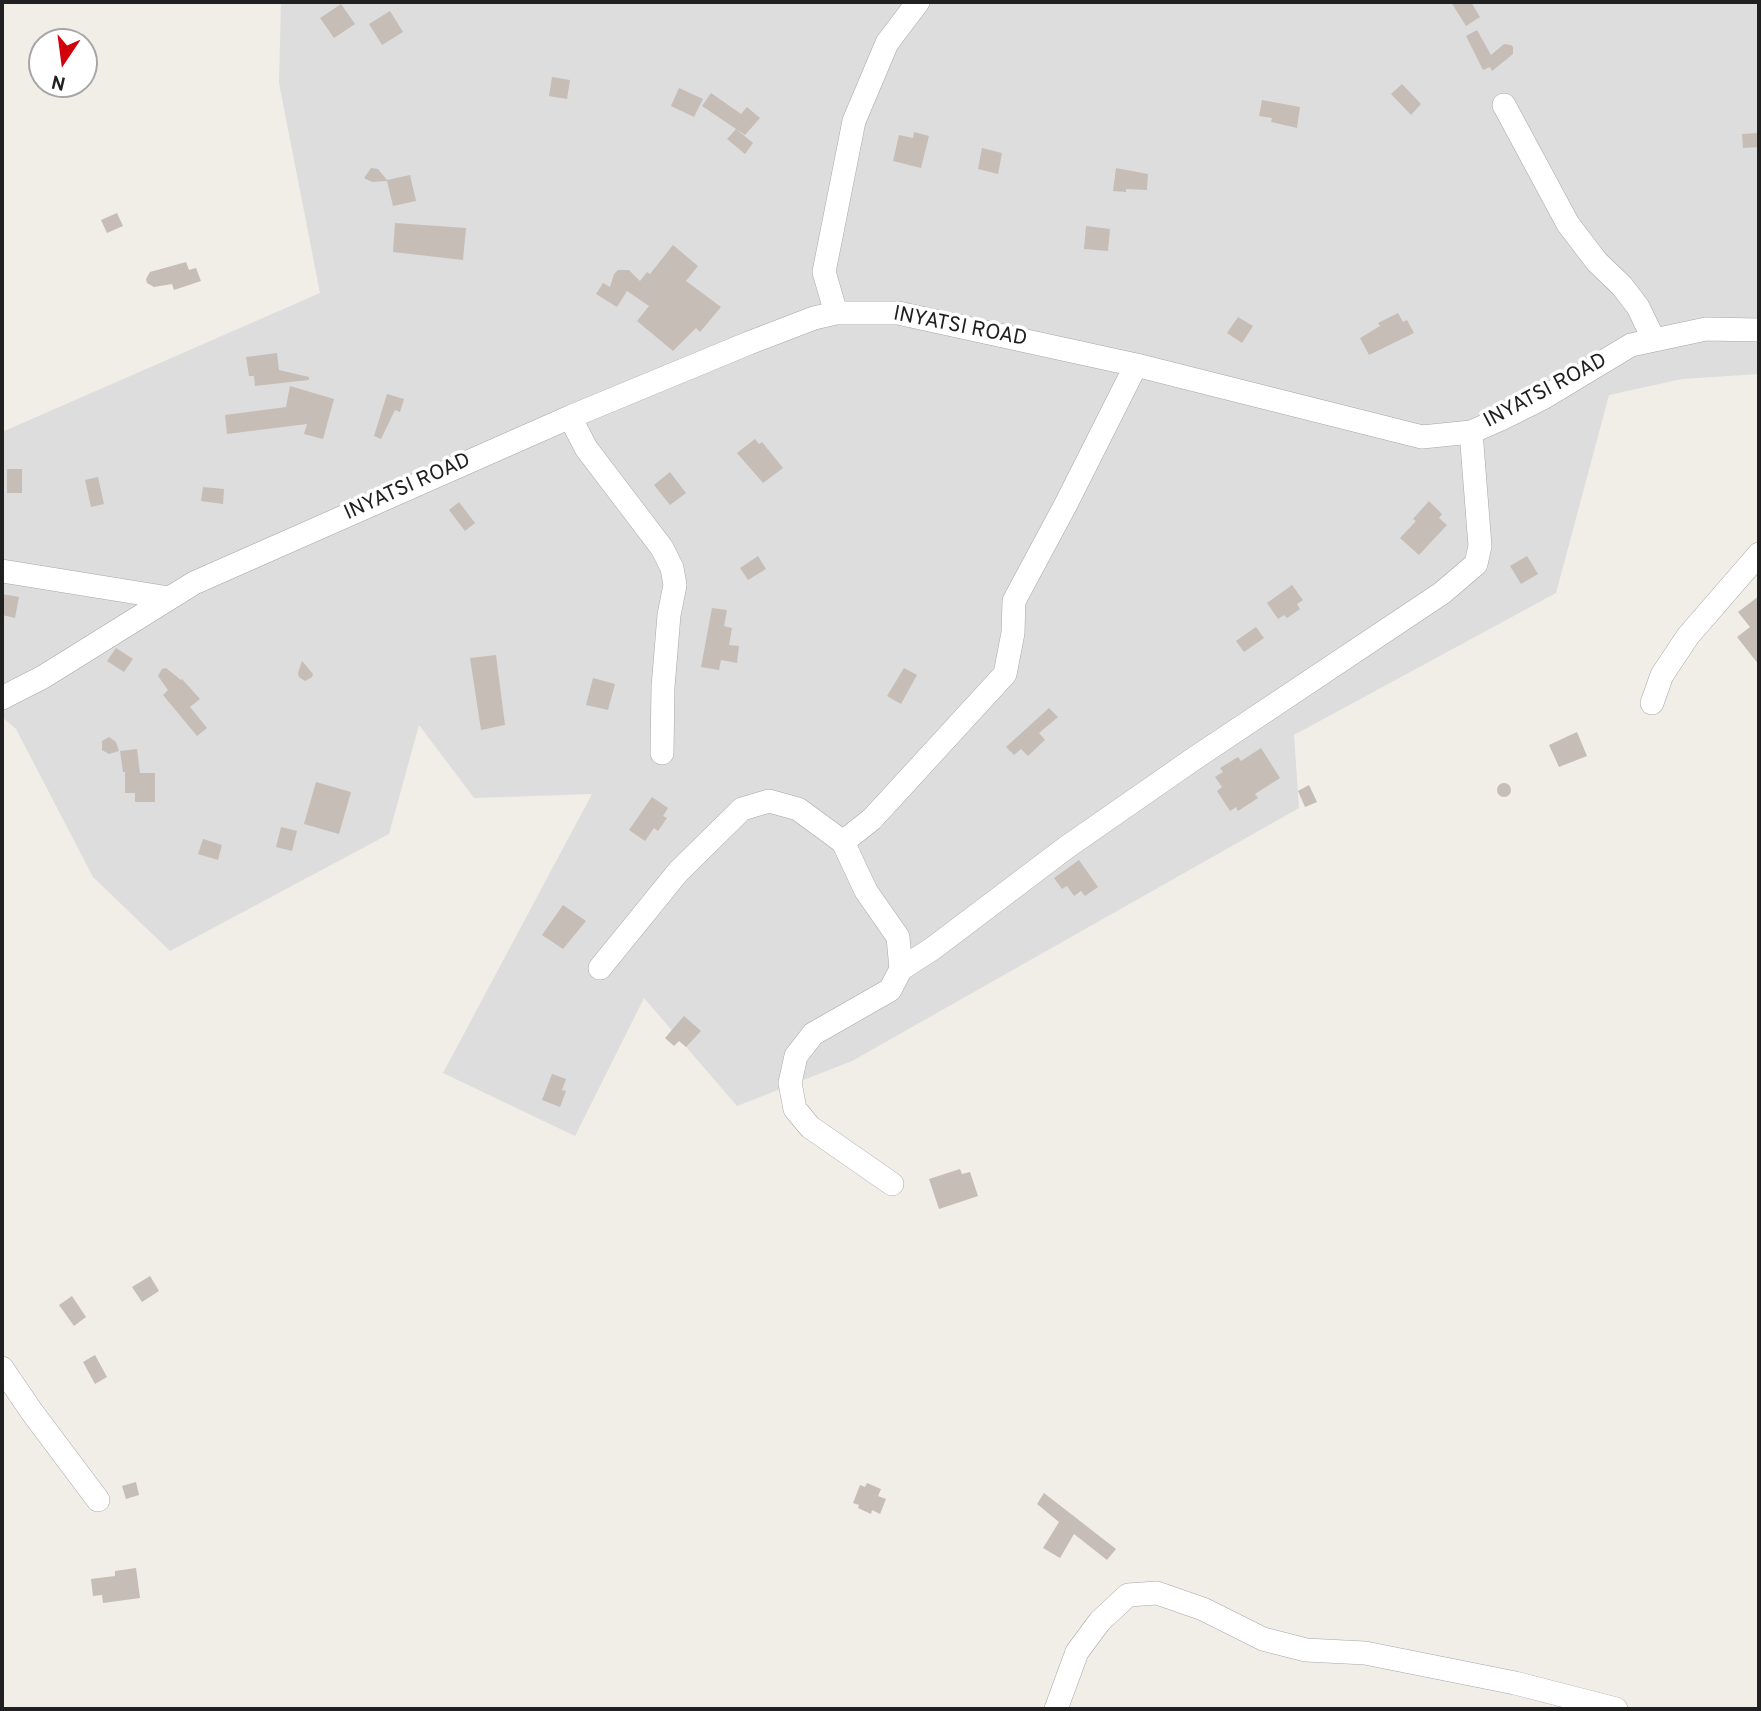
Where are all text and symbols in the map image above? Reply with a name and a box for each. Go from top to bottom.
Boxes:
north arrow [28,28,98,98]
text: N [49,68,68,95]
street label: INYATSI ROAD [891,303,1029,353]
street label: INYATSI ROAD [1480,349,1612,435]
street label: INYATSI ROAD [341,449,475,527]

